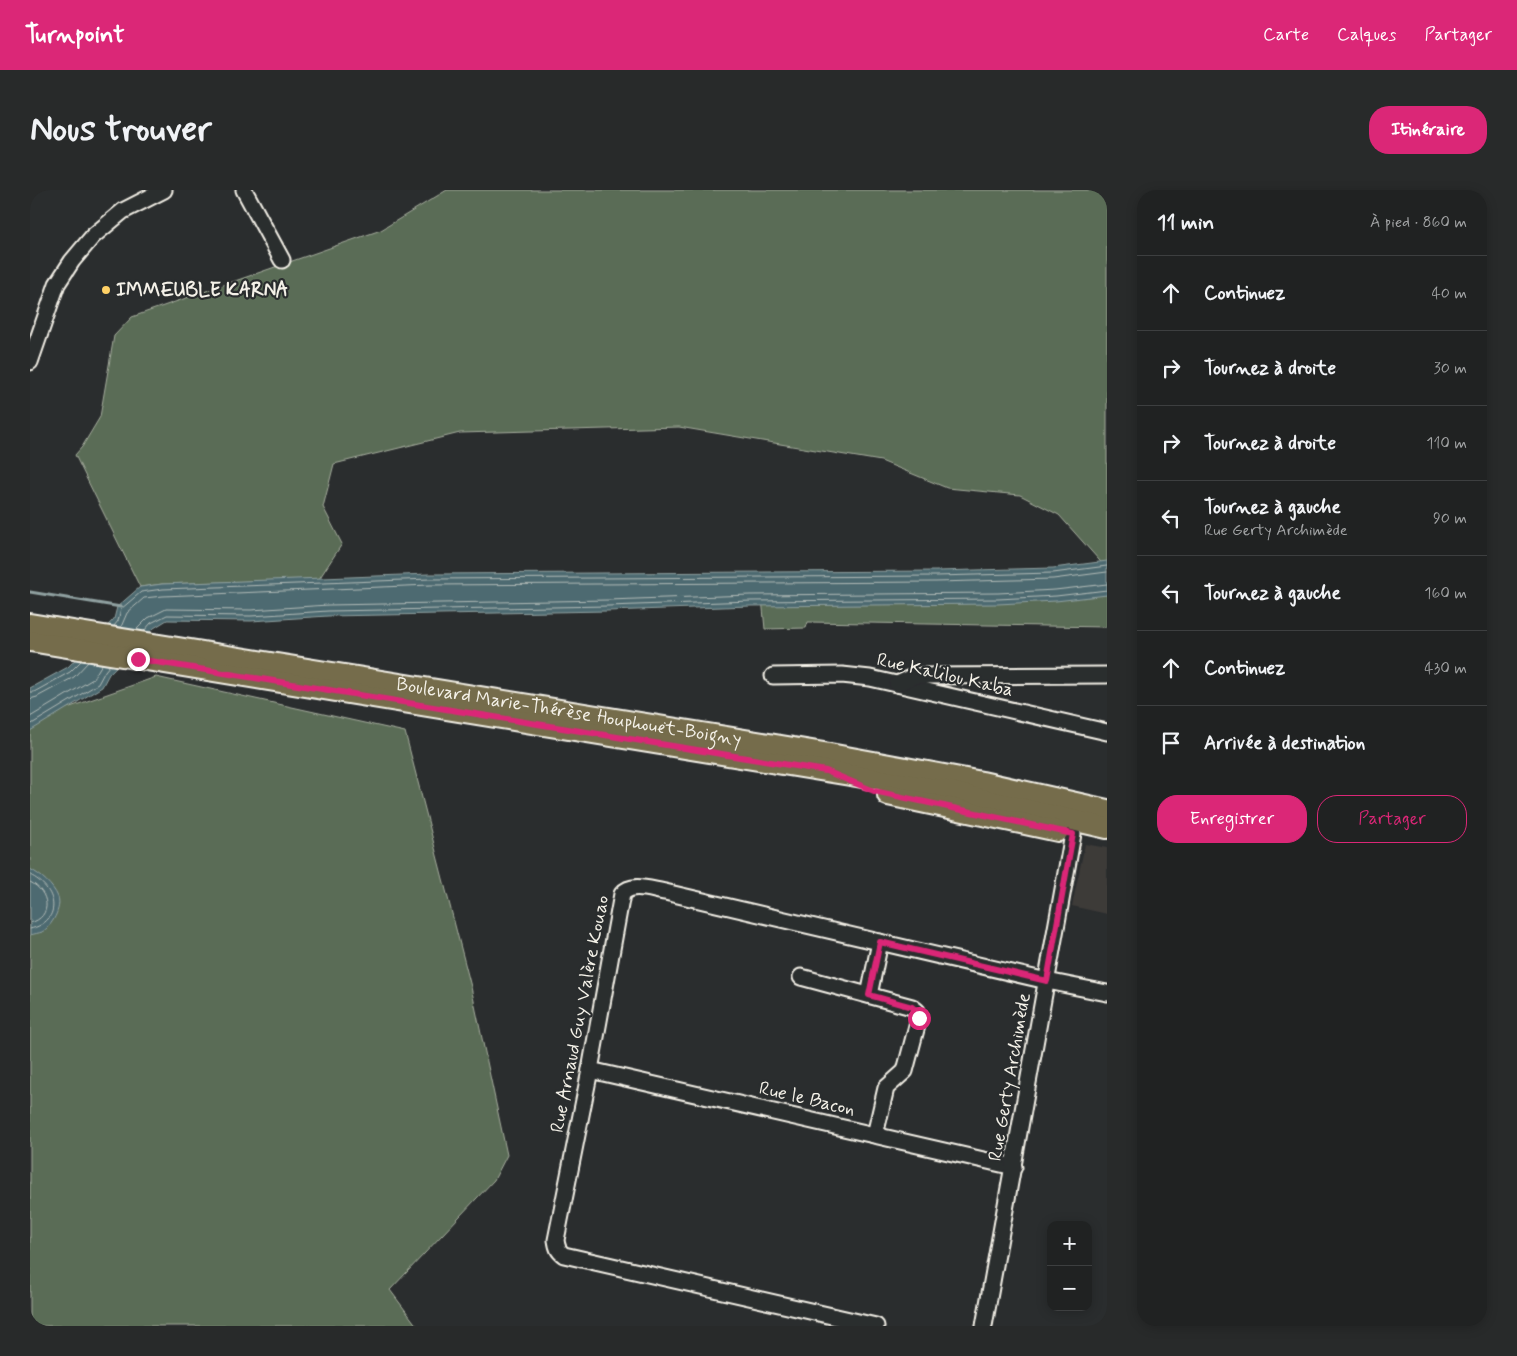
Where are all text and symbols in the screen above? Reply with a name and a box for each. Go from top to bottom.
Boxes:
text: Turnpoint [25,20,125,51]
text: Carte [1263,23,1309,47]
text: Calques [1337,23,1396,47]
text: Partager [1424,23,1492,47]
button: Itinéraire [1369,106,1487,154]
text: Nous trouver [30,107,212,153]
text: 11 min [1157,209,1214,237]
text: À pied · 860 m [1370,212,1467,233]
place label: IMMEUBLE KARNA [116,278,288,303]
icon: ahead [1157,279,1185,307]
text: Continuez [1204,281,1285,306]
text: 40 m [1431,283,1467,304]
marker: IMMEUBLE KARNA [100,284,112,296]
icon: right [1157,354,1185,382]
text: Tournez à droite [1204,356,1336,381]
text: 30 m [1434,358,1467,379]
icon: right [1157,429,1185,457]
text: Tournez à droite [1204,431,1336,456]
text: 110 m [1426,433,1467,454]
text: Tournez à gauche [1204,495,1341,520]
icon: left [1157,504,1185,532]
text: 90 m [1433,508,1467,529]
text: Rue Gerty Archimède [1204,520,1348,541]
icon: left [1157,579,1185,607]
text: Tournez à gauche [1204,581,1341,606]
text: 160 m [1424,583,1467,604]
street label: Rue Kalilou Kaba [874,647,1016,703]
route end [127,648,150,671]
icon: ahead [1157,654,1185,682]
text: Continuez [1204,656,1285,681]
text: 430 m [1424,658,1467,679]
street label: Boulevard Marie-Thérèse Houphouët-Boigny [395,671,743,753]
icon: arrive [1157,729,1185,757]
text: Arrivée à destination [1204,731,1365,756]
button: Enregistrer [1157,795,1307,843]
button: Partager [1317,795,1467,843]
street label: Rue Arnaud Guy Valère Kouao [545,893,615,1135]
street label: Rue Gerty Archimède [983,991,1038,1163]
route start [908,1007,931,1030]
street label: Rue le Bacon [756,1076,858,1122]
map controls [1047,1221,1092,1311]
button: + [1047,1221,1092,1266]
button: − [1047,1266,1092,1311]

